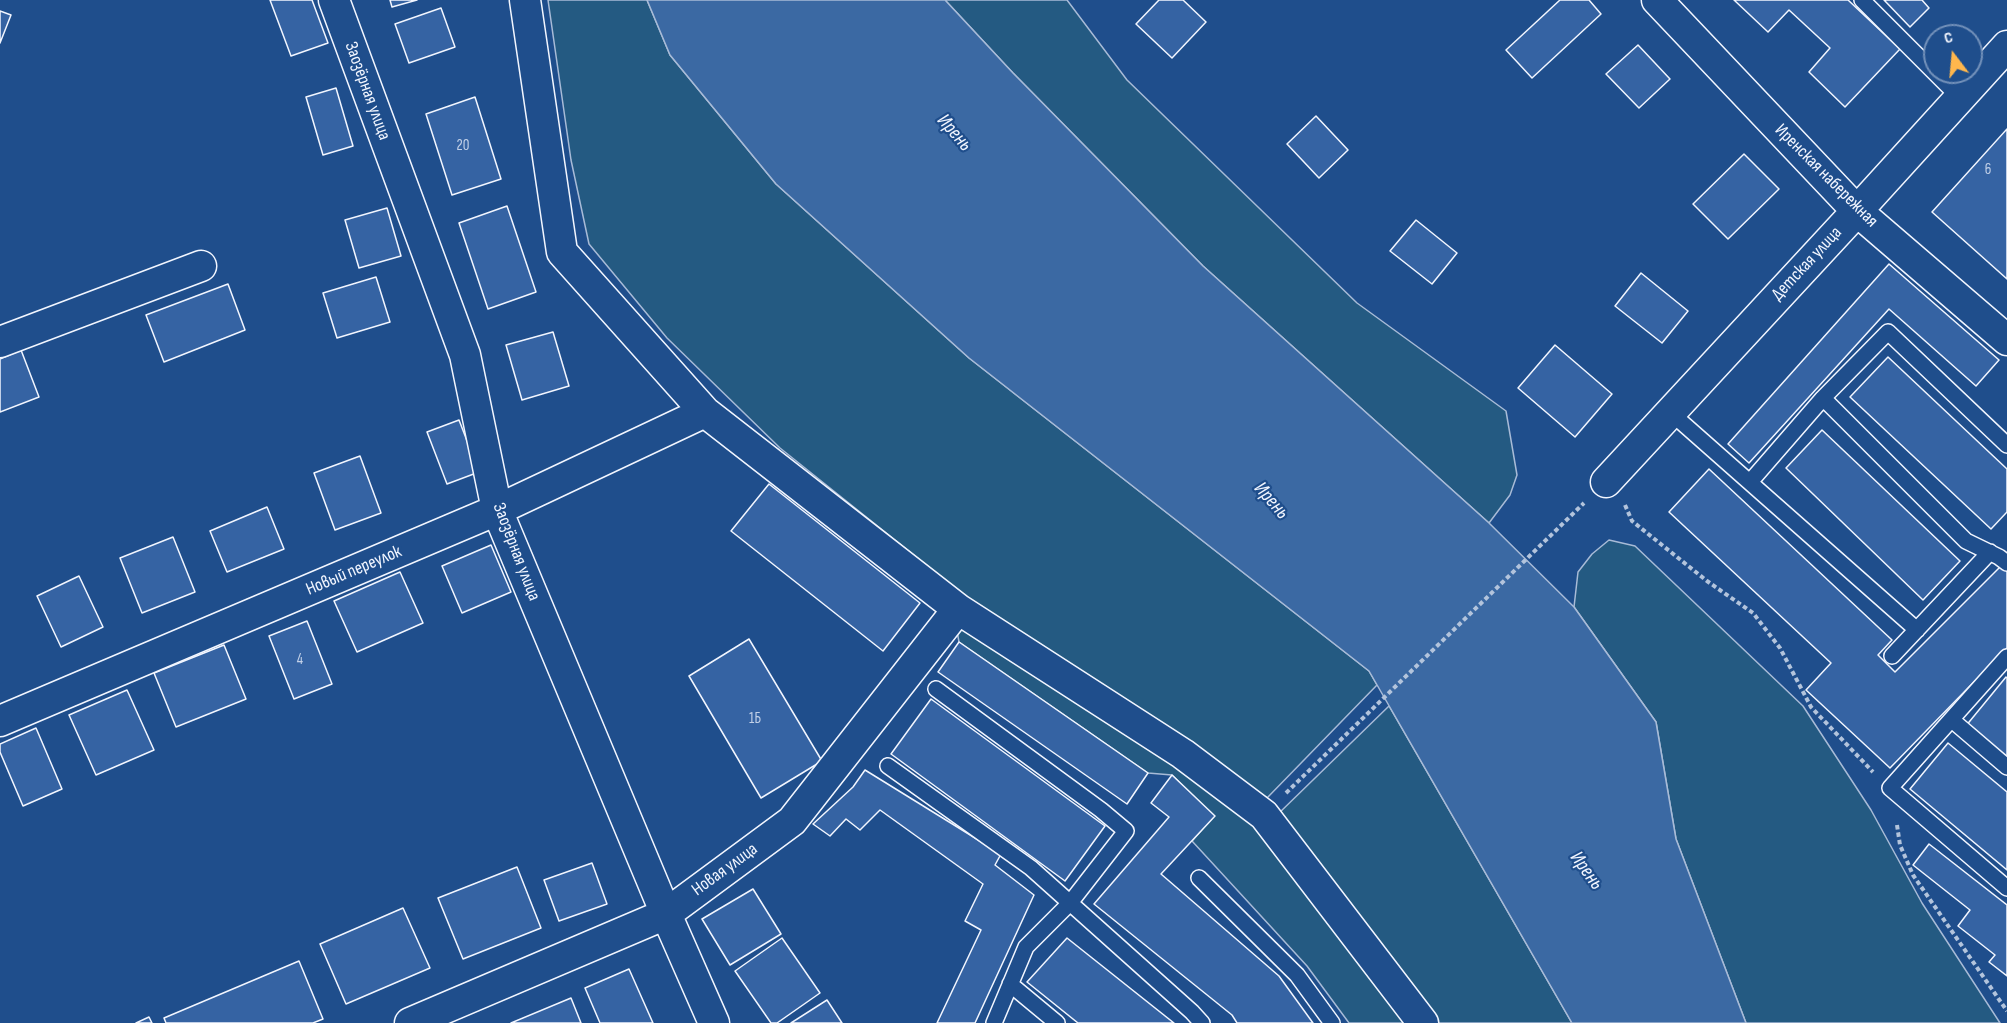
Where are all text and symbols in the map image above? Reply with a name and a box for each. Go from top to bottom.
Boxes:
north arrow [1923,24,1983,84]
text: С [1942,28,1955,48]
street label: Заозёрная улица [339,39,395,143]
water label: Ирень [931,109,977,157]
street label: Иренская набережная [1770,120,1882,232]
house number: 20 [457,137,469,155]
house number: 6 [1985,161,1991,179]
street label: Детская улица [1767,223,1847,305]
water label: Ирень [1248,477,1294,525]
street label: Заозёрная улица [487,500,545,604]
street label: Новый переулок [303,541,405,601]
house number: 4 [297,651,303,669]
house number: 1Б [749,710,761,728]
street label: Новая улица [688,839,762,901]
water label: Ирень [1564,847,1608,895]

